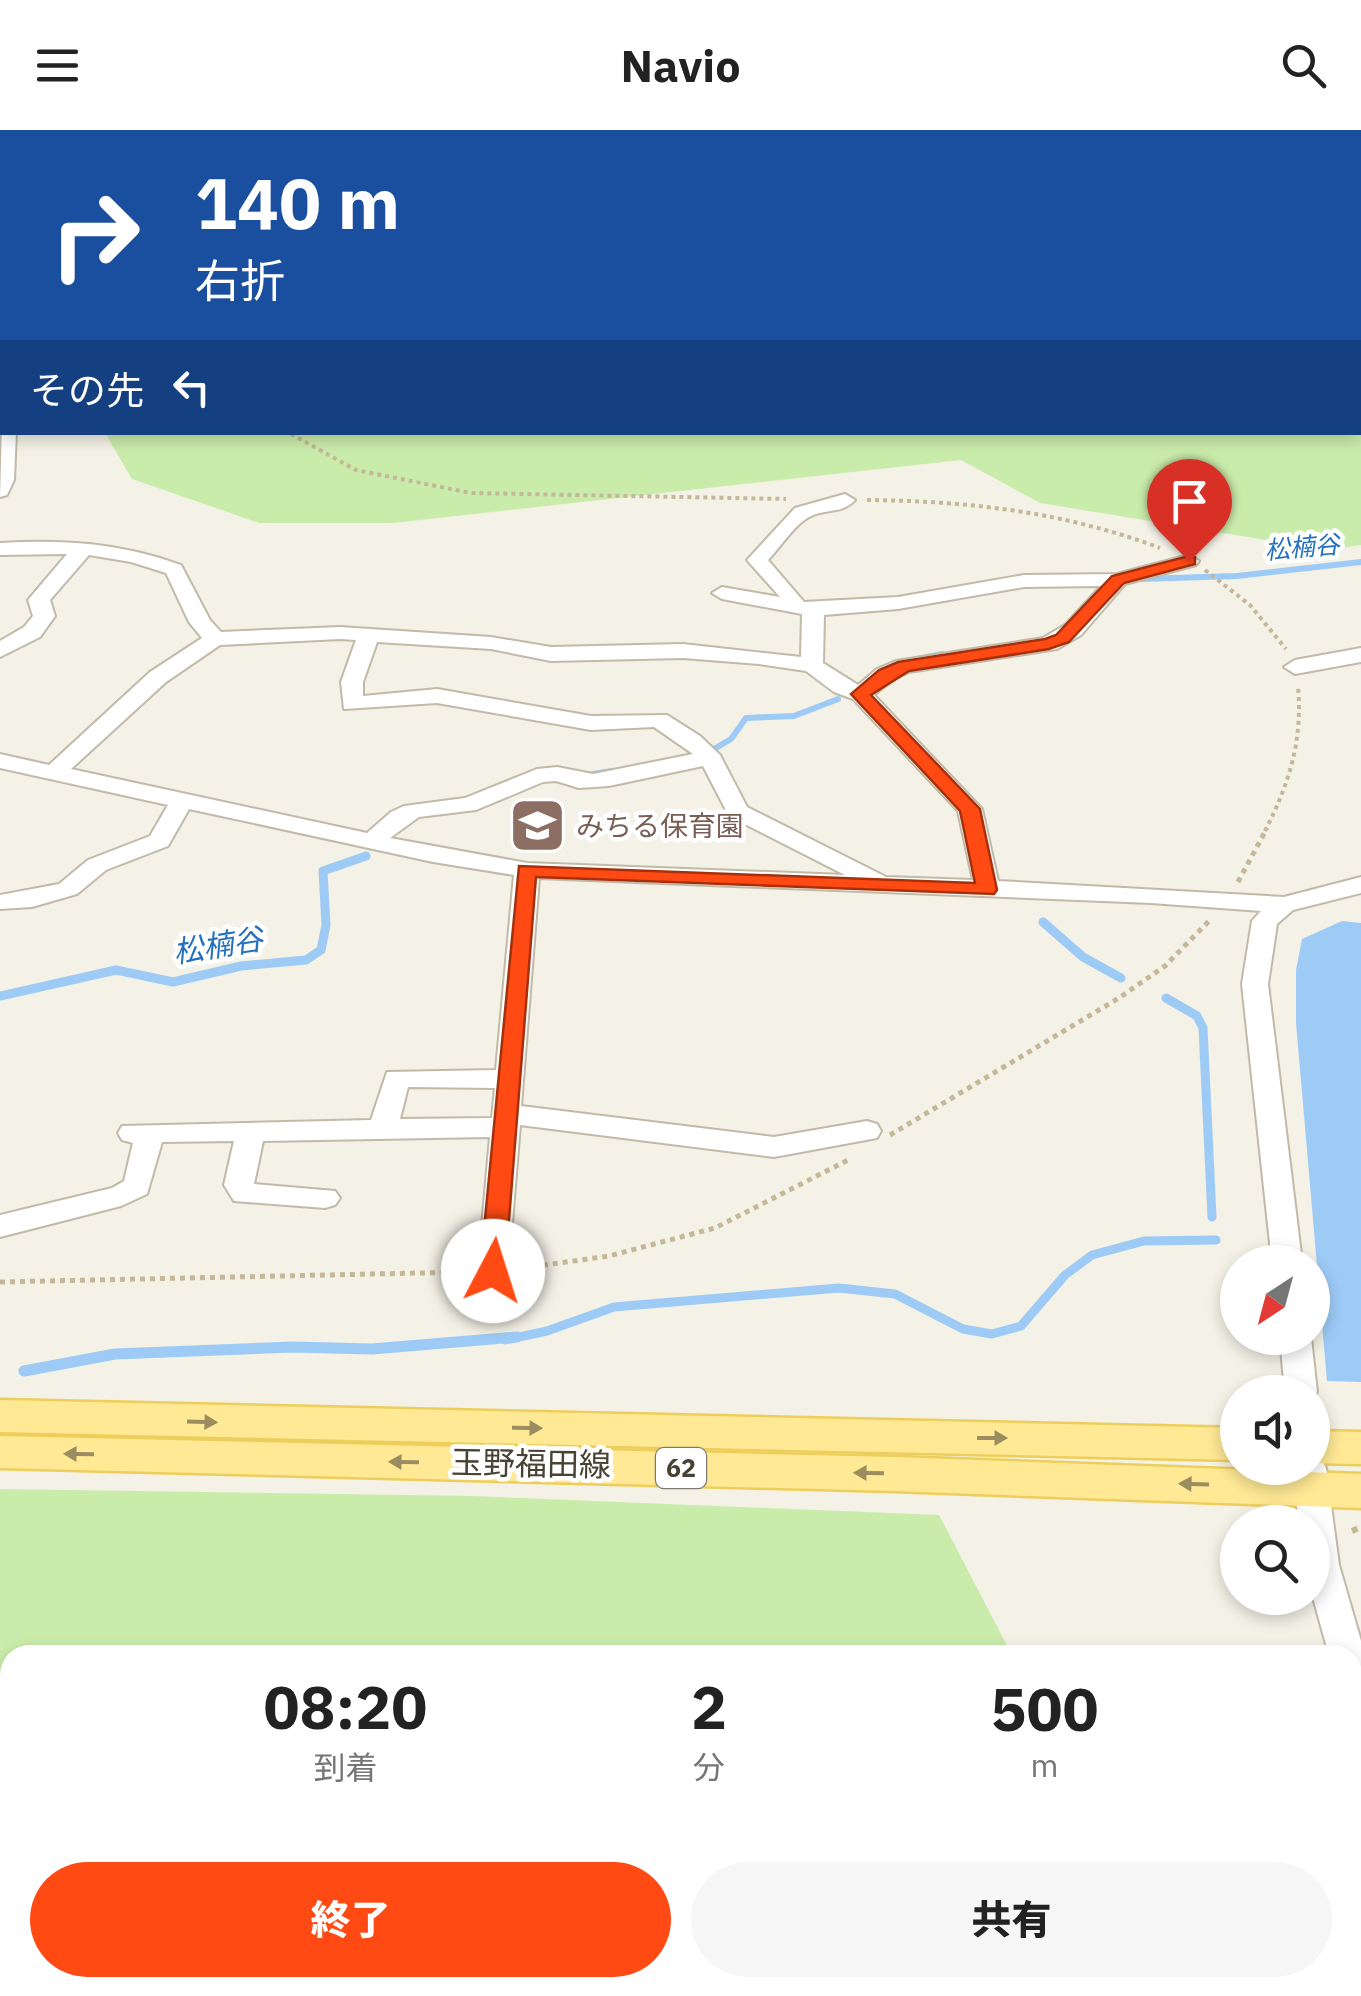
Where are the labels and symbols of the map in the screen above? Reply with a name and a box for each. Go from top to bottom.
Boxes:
pin [1147,459,1232,562]
water label: 松楠谷 [1263,527,1343,566]
school or university icon: みちる保育園 [507,796,567,856]
place label: みちる保育園 [576,807,744,844]
water label: 松楠谷 [170,918,268,971]
position arrow [441,1219,545,1323]
north arrow [1220,1245,1330,1355]
one-way arrow [187,1414,219,1430]
one-way arrow [512,1420,544,1436]
one-way arrow [977,1430,1009,1446]
street label: 玉野福田線 [451,1441,611,1485]
one-way arrow [63,1446,95,1462]
road number: 62 [656,1448,706,1488]
one-way arrow [388,1453,419,1469]
one-way arrow [852,1464,884,1480]
one-way arrow [1177,1475,1209,1491]

